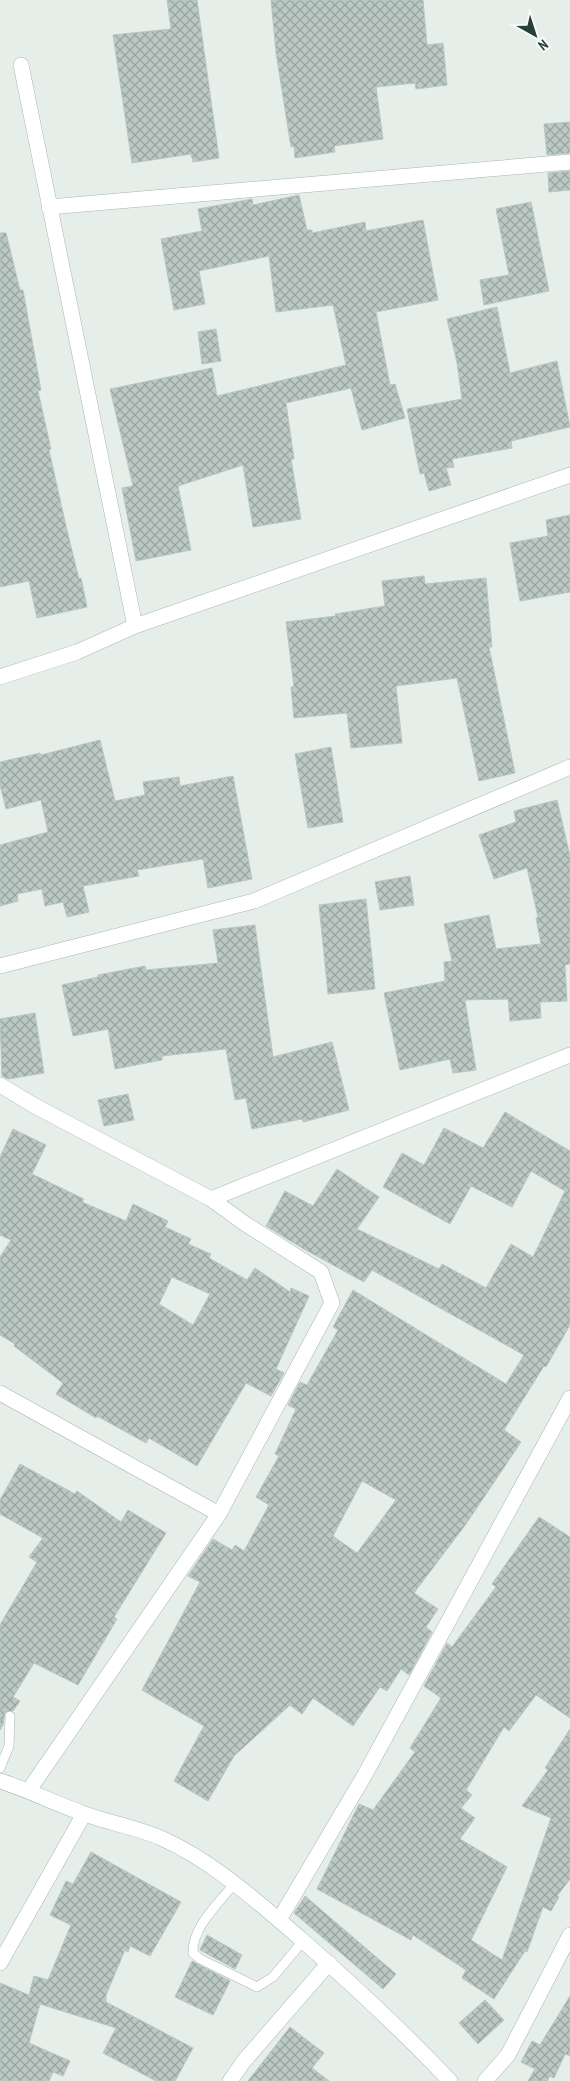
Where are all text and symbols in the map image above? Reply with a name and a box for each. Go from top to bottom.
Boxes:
north arrow [510,10,560,60]
text: N [535,36,552,54]

